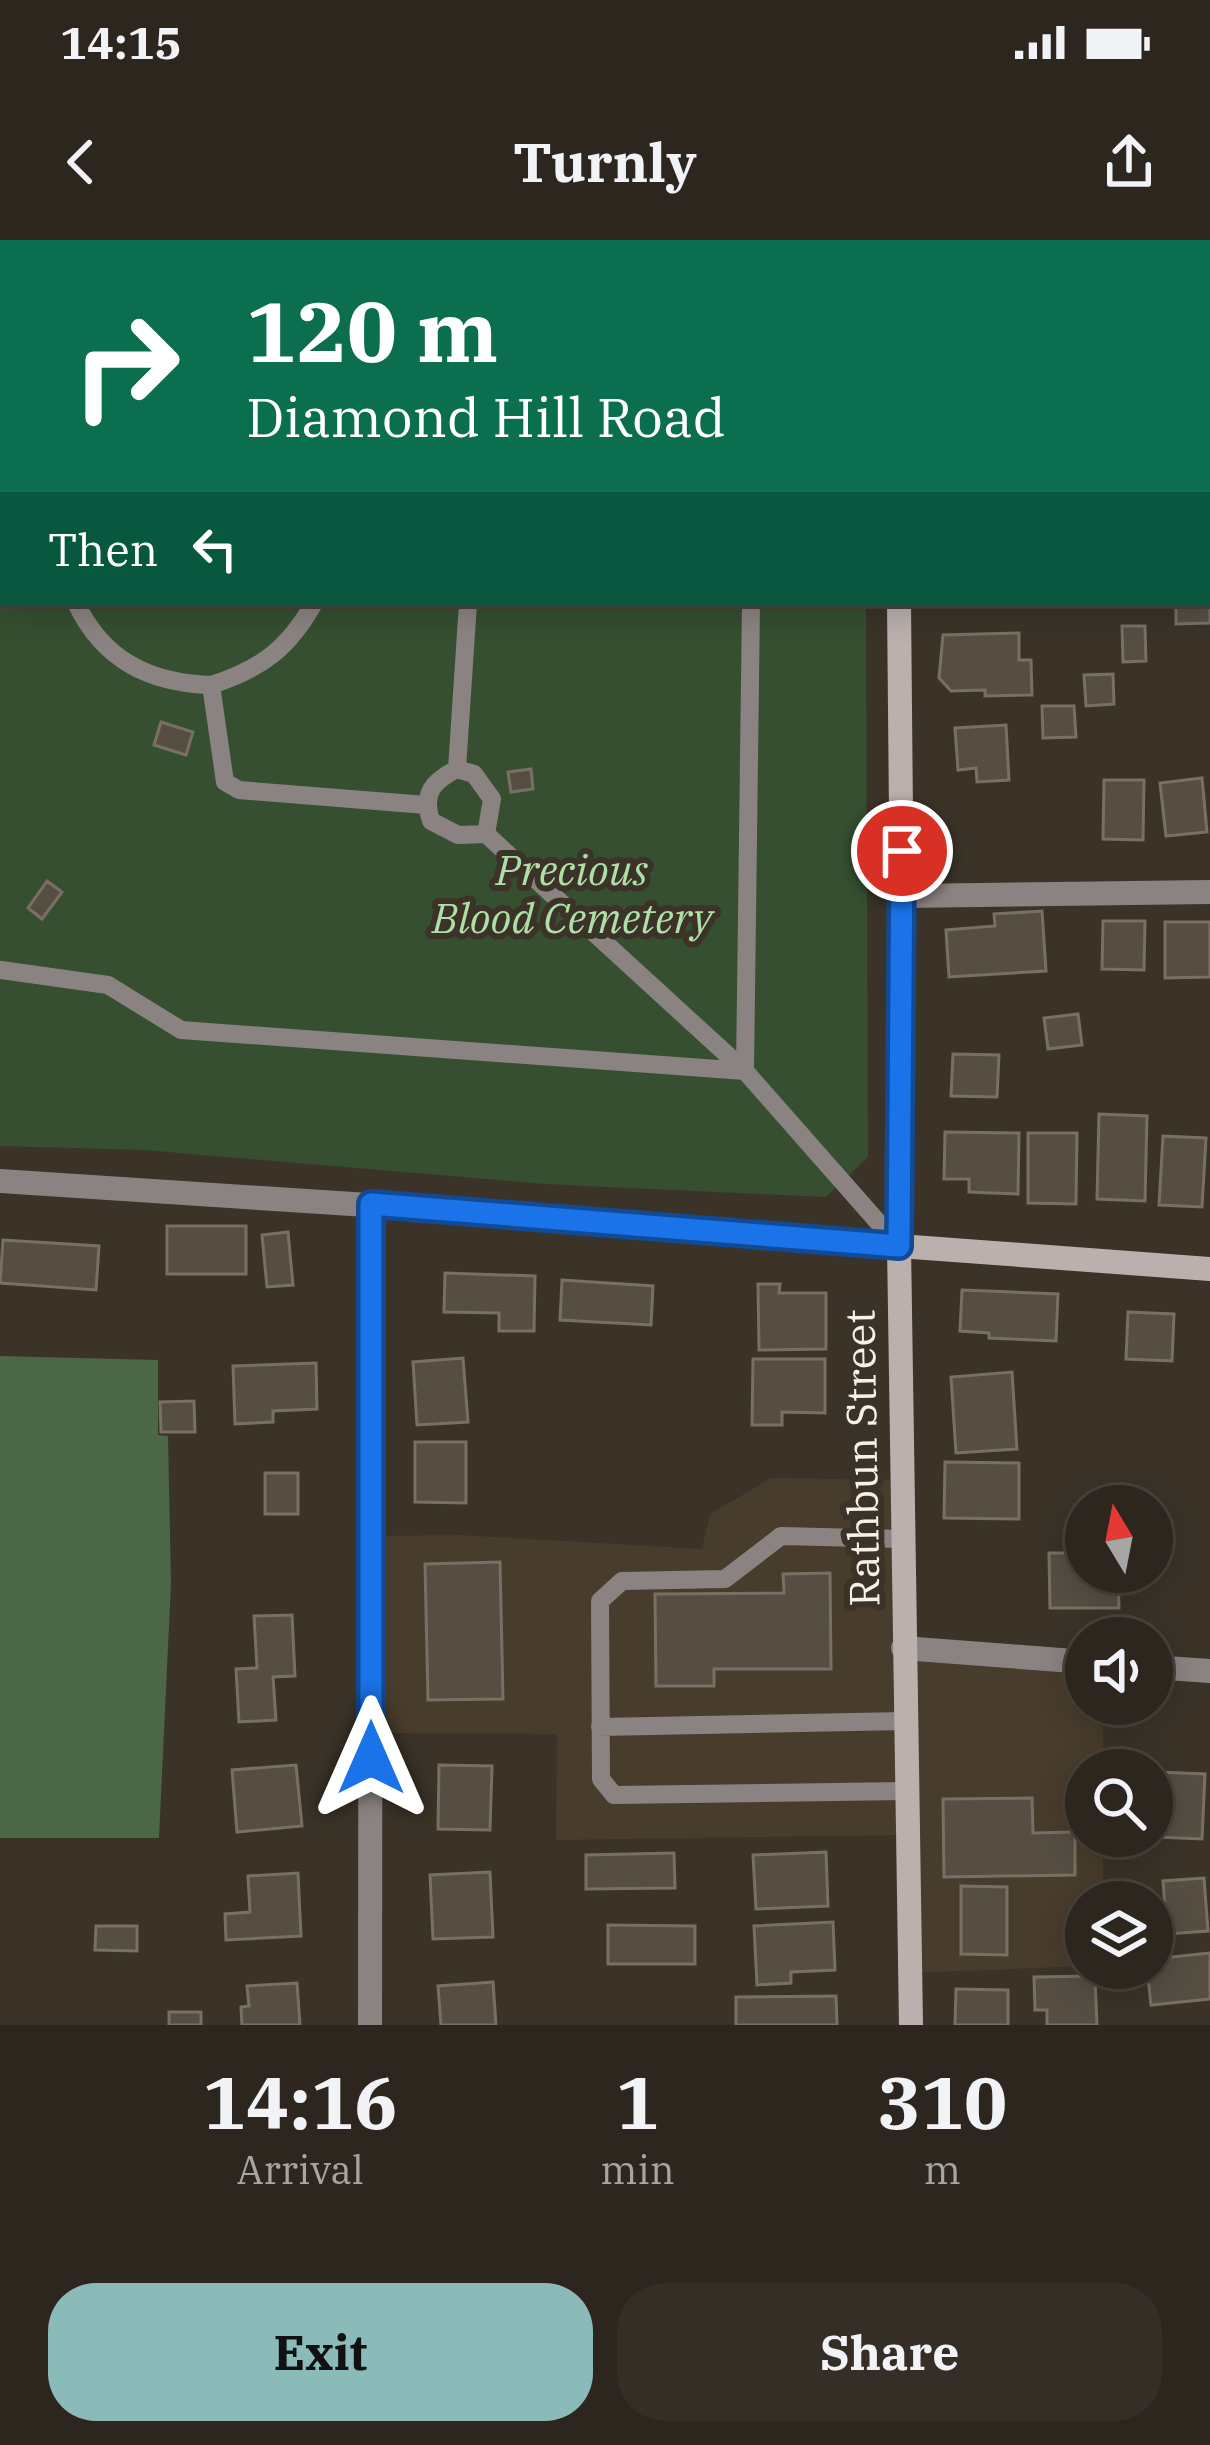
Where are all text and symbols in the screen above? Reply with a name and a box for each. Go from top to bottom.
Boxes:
text: 14:15 [60,13,182,71]
text: Turnly [513,127,697,197]
icon: back [48,129,114,195]
icon: share [1096,129,1162,195]
text: 120 m [246,276,498,385]
icon: right [48,288,204,444]
text: Diamond Hill Road [246,382,726,452]
icon: left [182,516,248,582]
text: Then [48,520,158,578]
pin [851,800,953,902]
icon: arrive [869,818,935,884]
park label: Precious Blood Cemetery [431,842,716,945]
street label: Rathbun Street [831,1309,892,1607]
north arrow [1065,1485,1173,1593]
map controls [1065,1485,1173,1989]
button: sound [1065,1617,1173,1725]
position arrow [308,1695,434,1821]
button: search [1065,1749,1173,1857]
button: layers [1065,1881,1173,1989]
text: 14:16 [203,2055,397,2149]
text: 1 [616,2055,659,2149]
text: 310 [878,2055,1007,2149]
text: Arrival [237,2144,364,2195]
text: min [600,2144,675,2195]
text: m [924,2144,961,2195]
button: Exit [48,2283,593,2421]
button: Share [617,2283,1162,2421]

